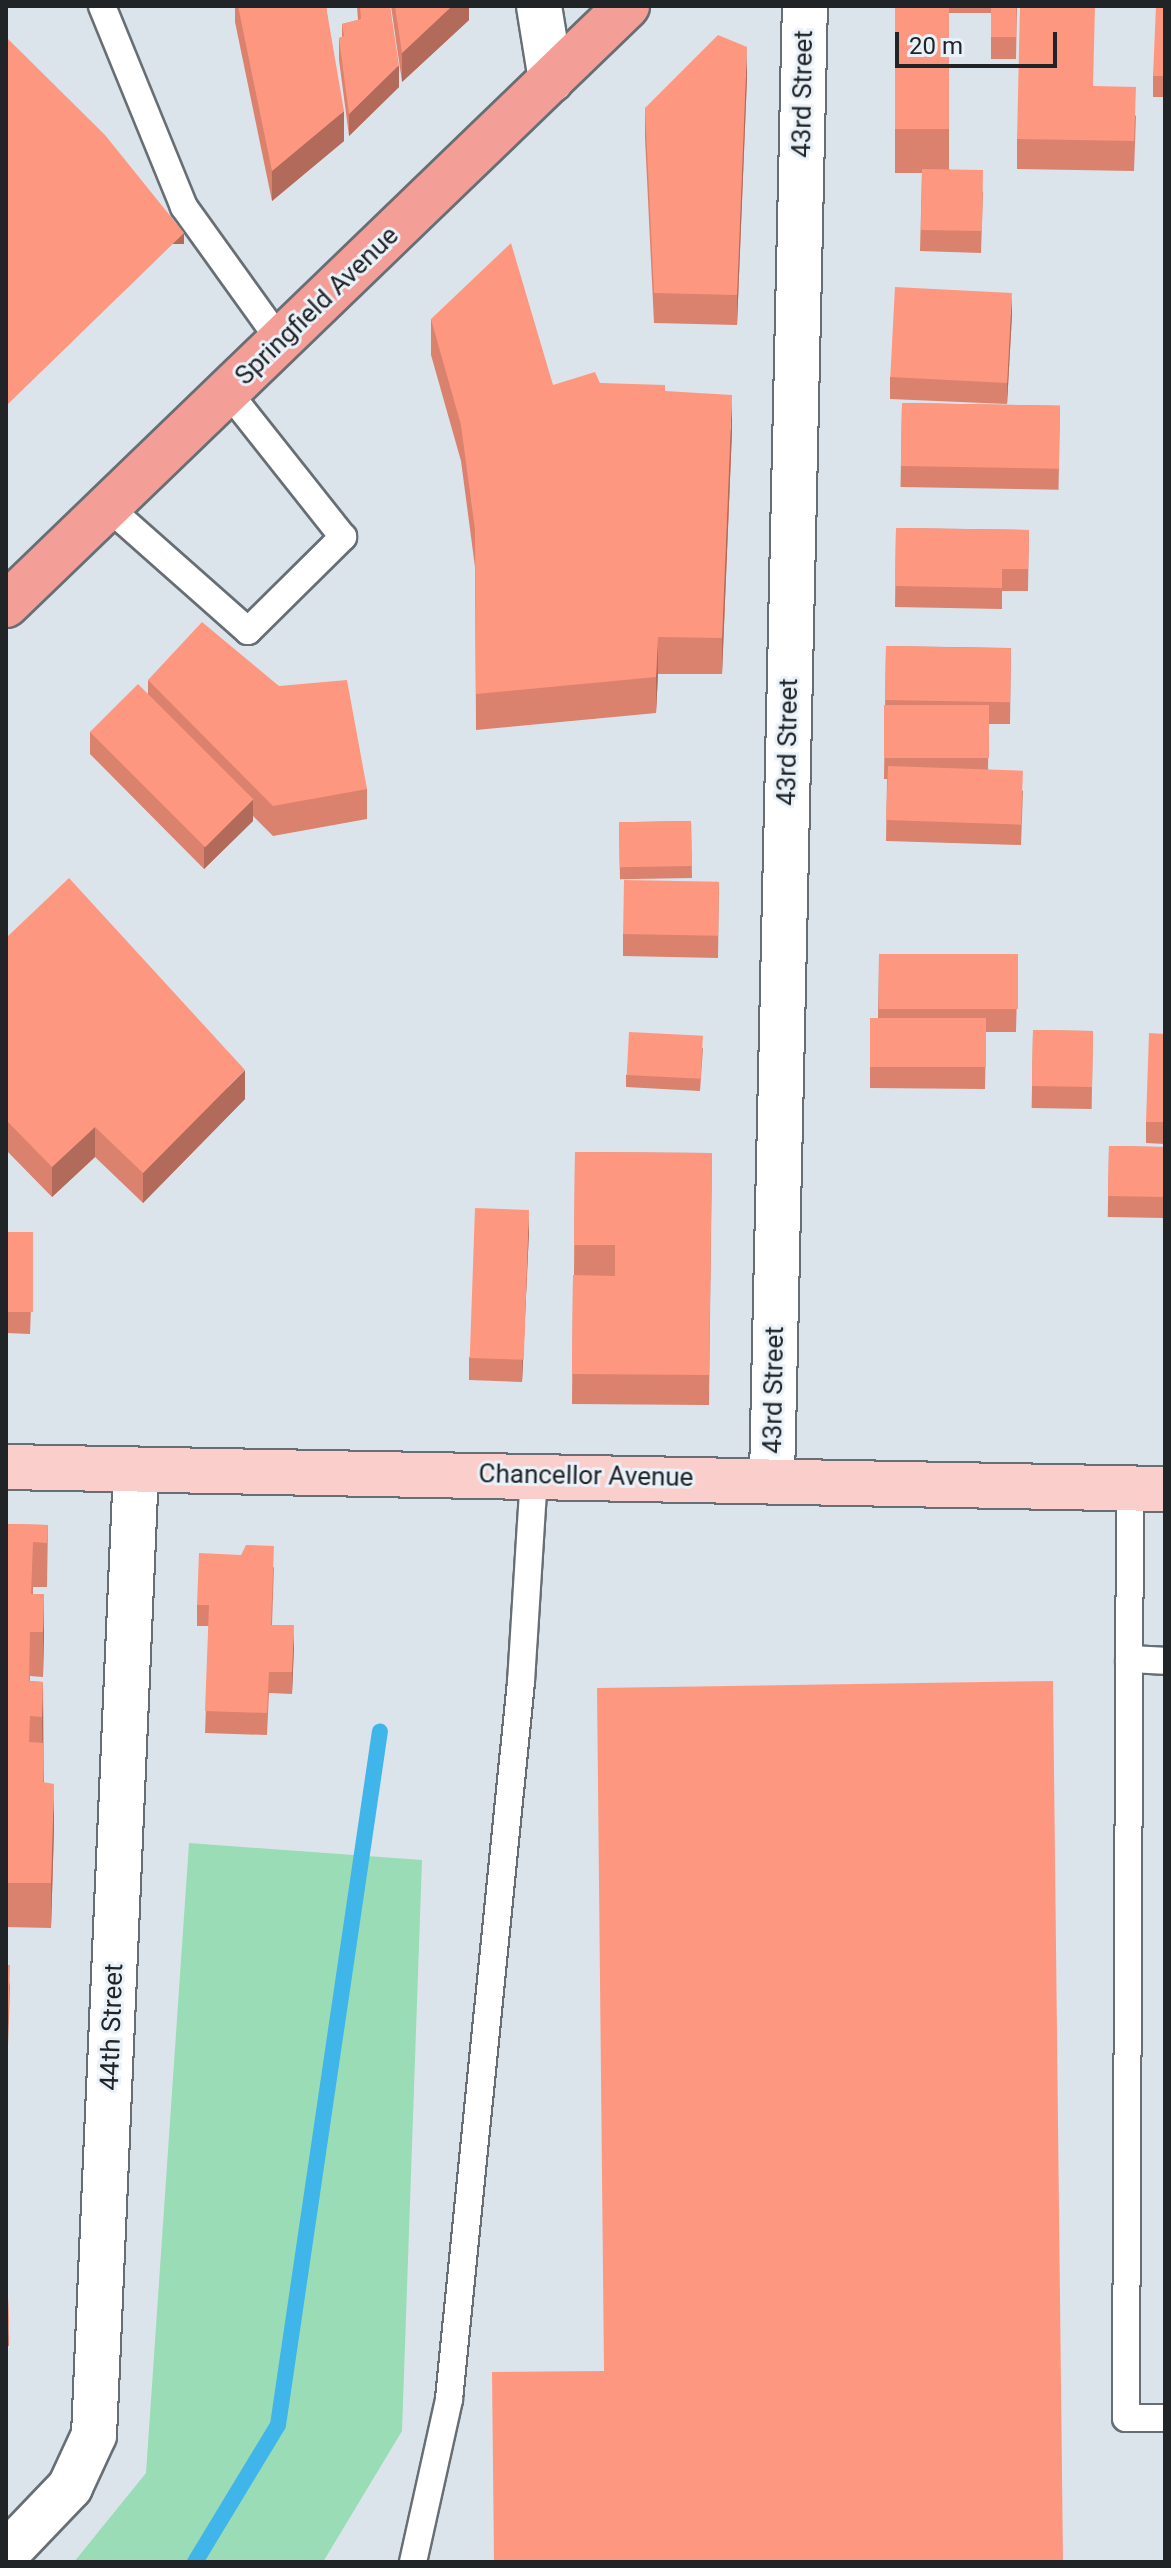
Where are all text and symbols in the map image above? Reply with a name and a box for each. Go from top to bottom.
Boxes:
scale bar [899,16,1061,66]
street label: 43rd Street [786,30,820,158]
text: 20 m [909,32,963,60]
street label: Springfield Avenue [229,220,405,392]
street label: 43rd Street [771,678,805,806]
street label: 43rd Street [757,1326,791,1454]
street label: Chancellor Avenue [478,1459,694,1493]
street label: 44th Street [94,1963,130,2091]

